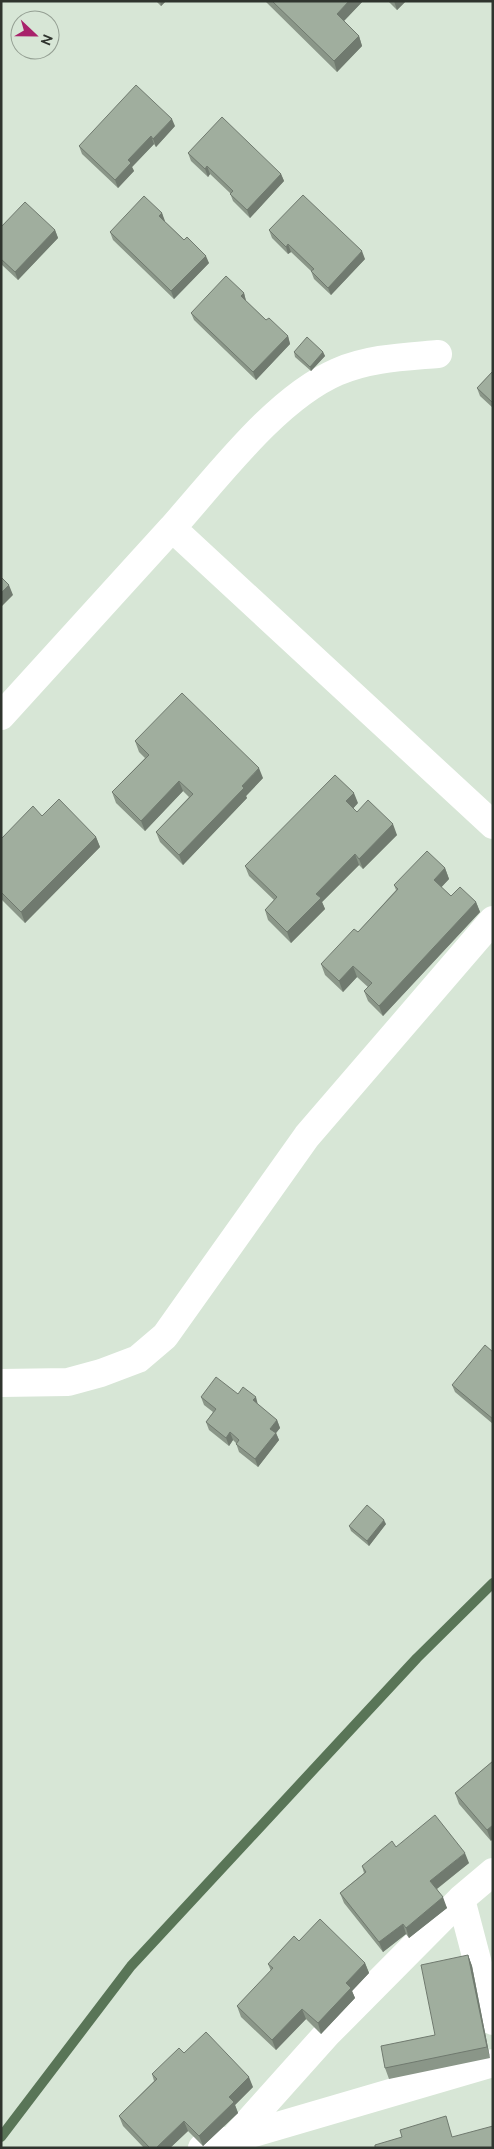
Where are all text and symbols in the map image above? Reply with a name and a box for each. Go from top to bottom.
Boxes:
north arrow [10,10,60,60]
text: N [38,32,56,48]

